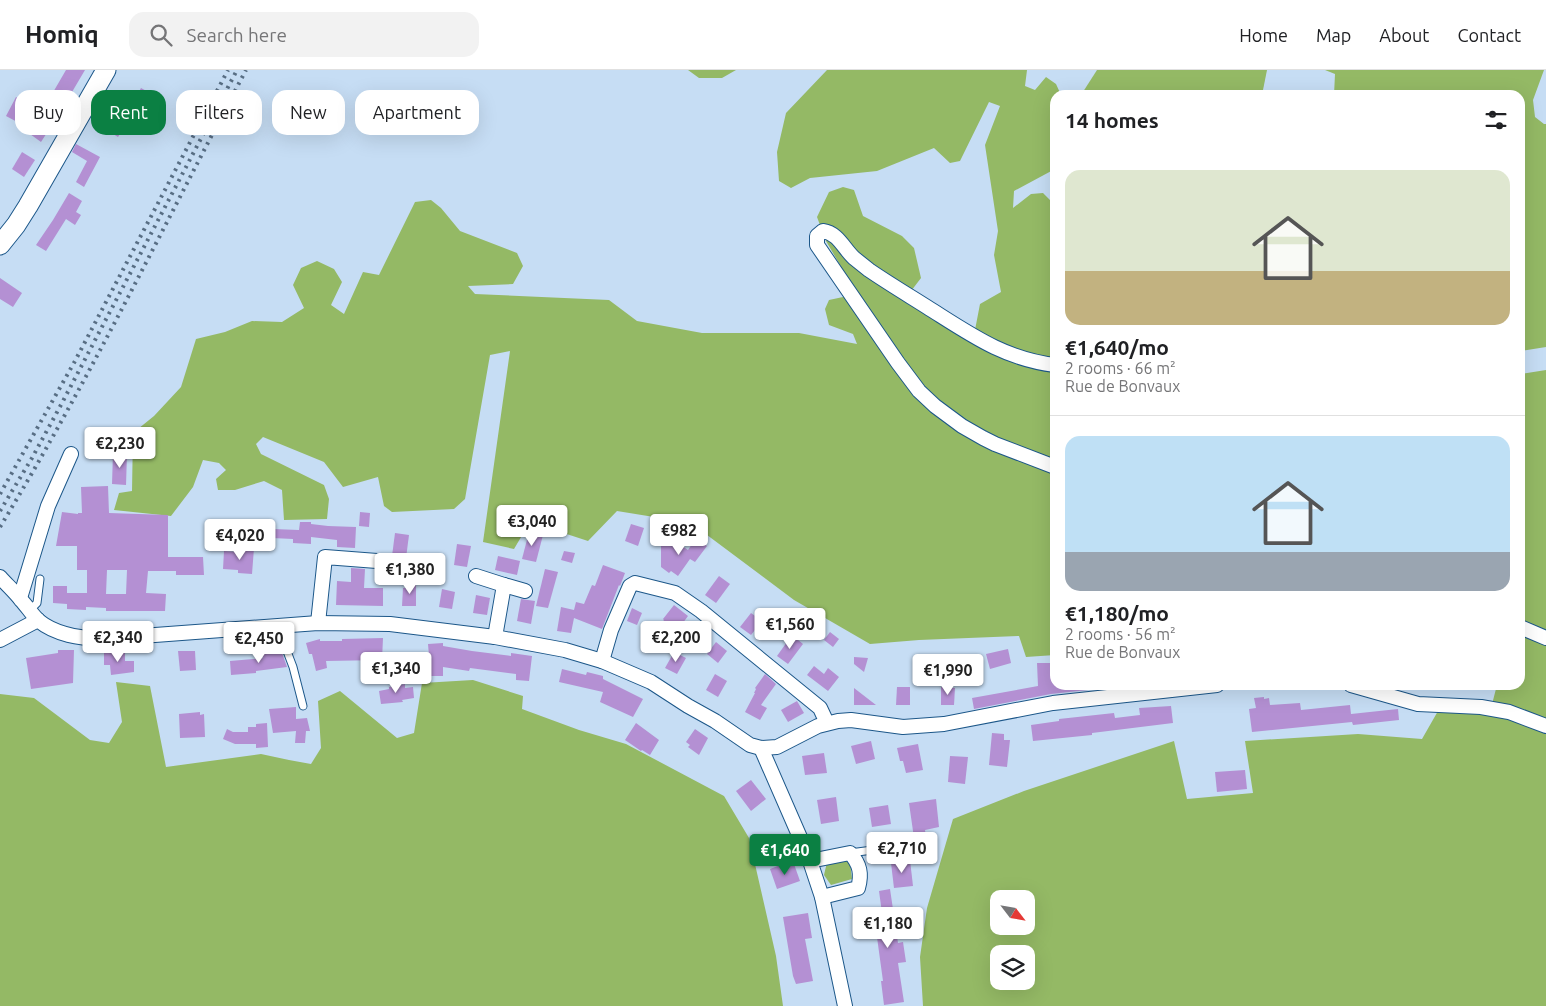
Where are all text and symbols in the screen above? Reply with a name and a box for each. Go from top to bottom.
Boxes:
search box [129,12,479,57]
text: Homiq [25,21,99,48]
icon: search [147,21,175,49]
text: Search here [187,24,287,46]
text: Home [1239,25,1288,45]
text: Map [1316,25,1351,45]
text: About [1379,25,1429,45]
text: Contact [1457,25,1521,45]
chip: Buy [15,90,81,135]
chip: Rent [91,90,166,135]
chip: Filters [176,90,262,135]
chip: New [272,90,345,135]
chip: Apartment [355,90,479,135]
icon: filters [1482,106,1510,134]
text: 14 homes [1065,108,1159,132]
icon: home [1243,203,1333,293]
text: €1,640/mo [1065,335,1169,359]
text: 2 rooms · 66 m² [1065,359,1176,377]
text: Rue de Bonvaux [1065,377,1180,395]
pin: €2,230 [79,426,161,469]
text: €2,230 [95,434,145,452]
icon: home [1243,468,1333,558]
pin: €3,040 [491,504,573,547]
text: €3,040 [507,512,557,530]
pin: €982 [649,514,709,556]
pin: €4,020 [199,518,281,561]
text: €982 [661,521,697,539]
text: €4,020 [215,526,265,544]
pin: €1,380 [369,552,451,595]
text: €1,380 [385,560,435,578]
text: €1,180/mo [1065,601,1169,625]
pin: €1,560 [749,608,831,650]
text: €1,560 [765,615,815,633]
pin: €2,340 [77,620,159,663]
pin: €2,200 [635,620,717,663]
pin: €2,450 [218,622,300,664]
text: 2 rooms · 56 m² [1065,625,1176,643]
text: €2,340 [93,628,143,646]
text: €2,200 [651,628,701,646]
text: €2,450 [234,629,284,647]
text: Rue de Bonvaux [1065,643,1180,661]
pin: €1,340 [355,652,437,694]
pin: €1,990 [907,654,989,696]
text: €1,340 [371,659,421,677]
text: €1,990 [923,661,973,679]
pin: €2,710 [861,832,943,874]
pin: €1,640 [744,834,826,876]
text: €2,710 [877,839,927,857]
text: €1,640 [760,841,810,859]
north arrow [990,890,1035,935]
map controls [990,890,1035,990]
pin: €1,180 [847,906,929,949]
text: €1,180 [863,914,913,932]
button: layers [990,945,1035,990]

